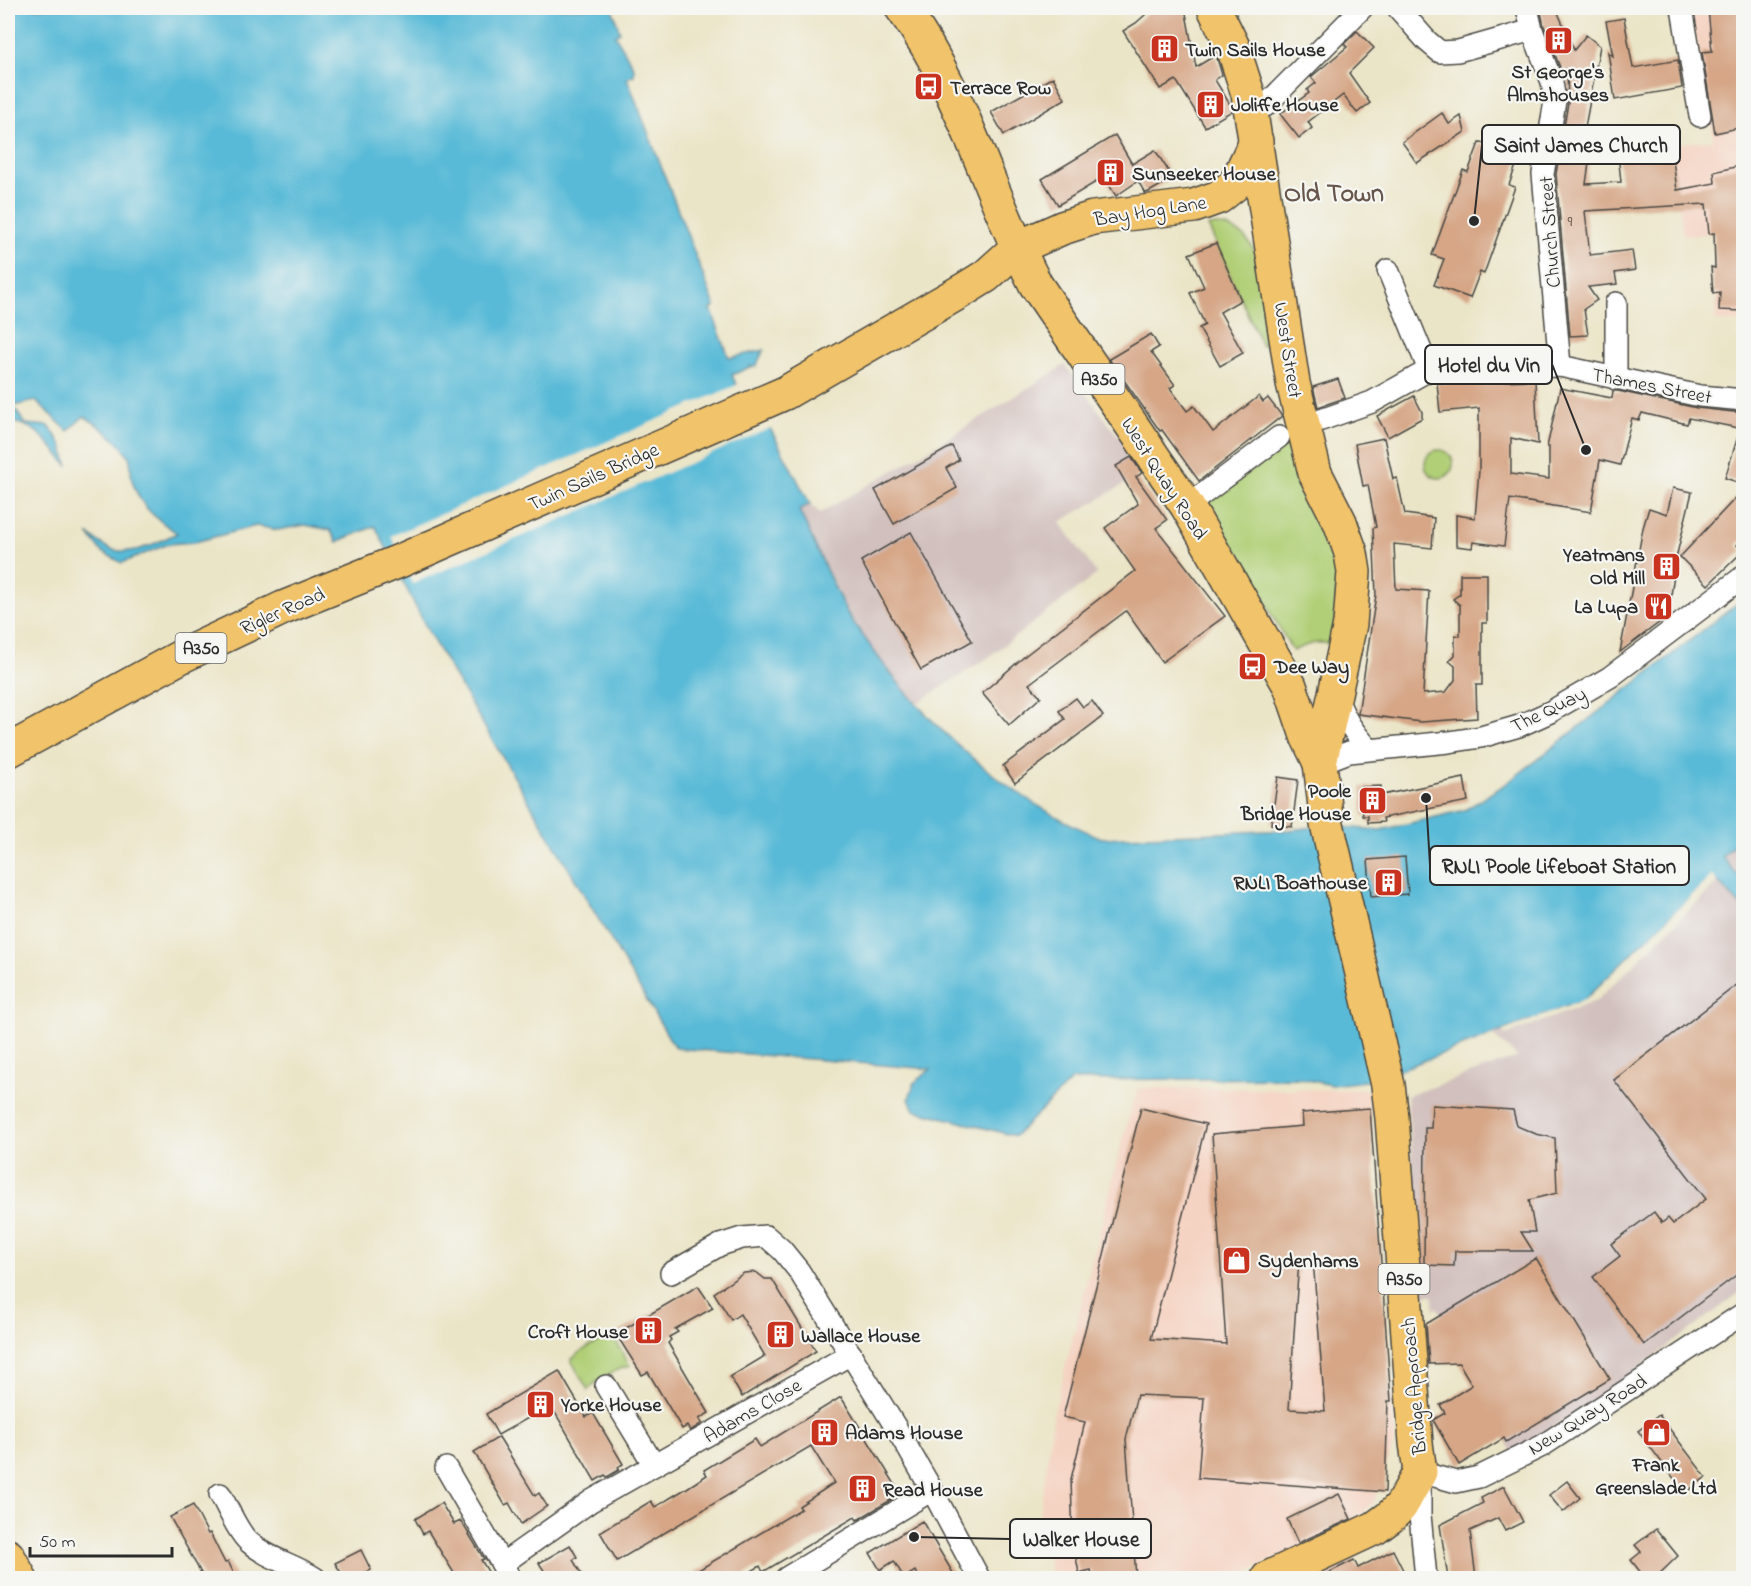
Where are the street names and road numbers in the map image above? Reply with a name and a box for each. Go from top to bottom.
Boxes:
street label: Church Street [1533,175,1570,289]
street label: Bay Hog Lane [1091,189,1209,237]
street label: West Street [1265,300,1308,401]
street label: Thames Street [1589,362,1714,413]
road number: A350 [1074,364,1124,394]
street label: West Quay Road [1112,412,1213,546]
street label: Twin Sails Bridge [524,437,664,521]
street label: Rigler Road [236,581,330,645]
road number: A350 [176,633,226,663]
street label: The Quay [1506,680,1592,742]
road number: A350 [1378,1264,1430,1294]
street label: Bridge Approach [1395,1316,1437,1456]
street label: New Quay Road [1523,1368,1653,1464]
street label: Adams Close [699,1372,808,1452]

